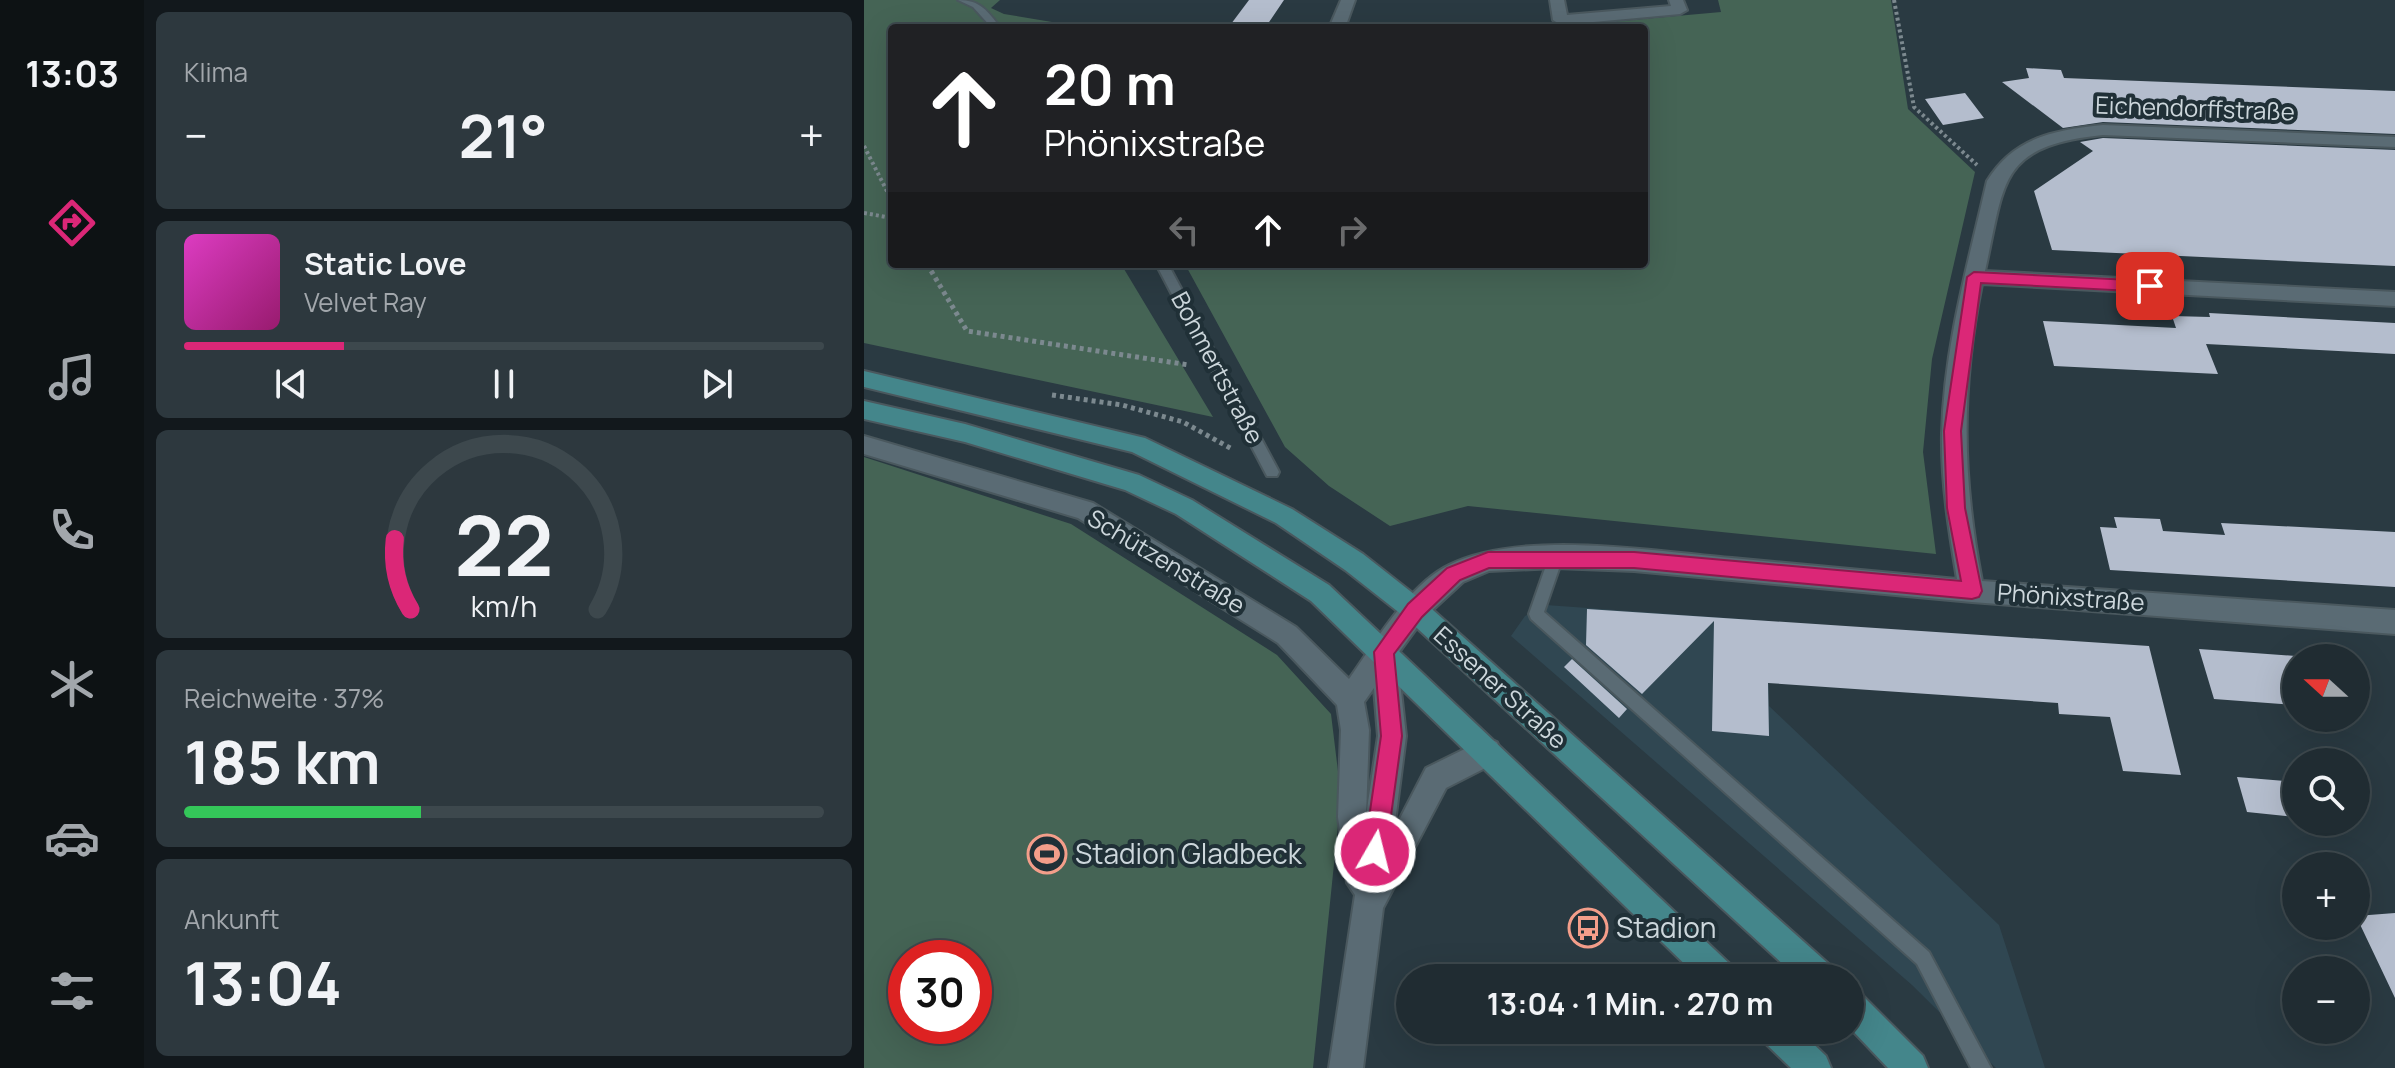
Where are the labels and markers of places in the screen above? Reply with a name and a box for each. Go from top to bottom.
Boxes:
pin [2116,252,2184,320]
sports icon: Stadion Gladbeck [1026,833,1068,875]
place label: Stadion Gladbeck [1075,834,1303,872]
bus stop icon: Stadion [1567,907,1609,949]
place label: Stadion [1616,908,1716,946]

